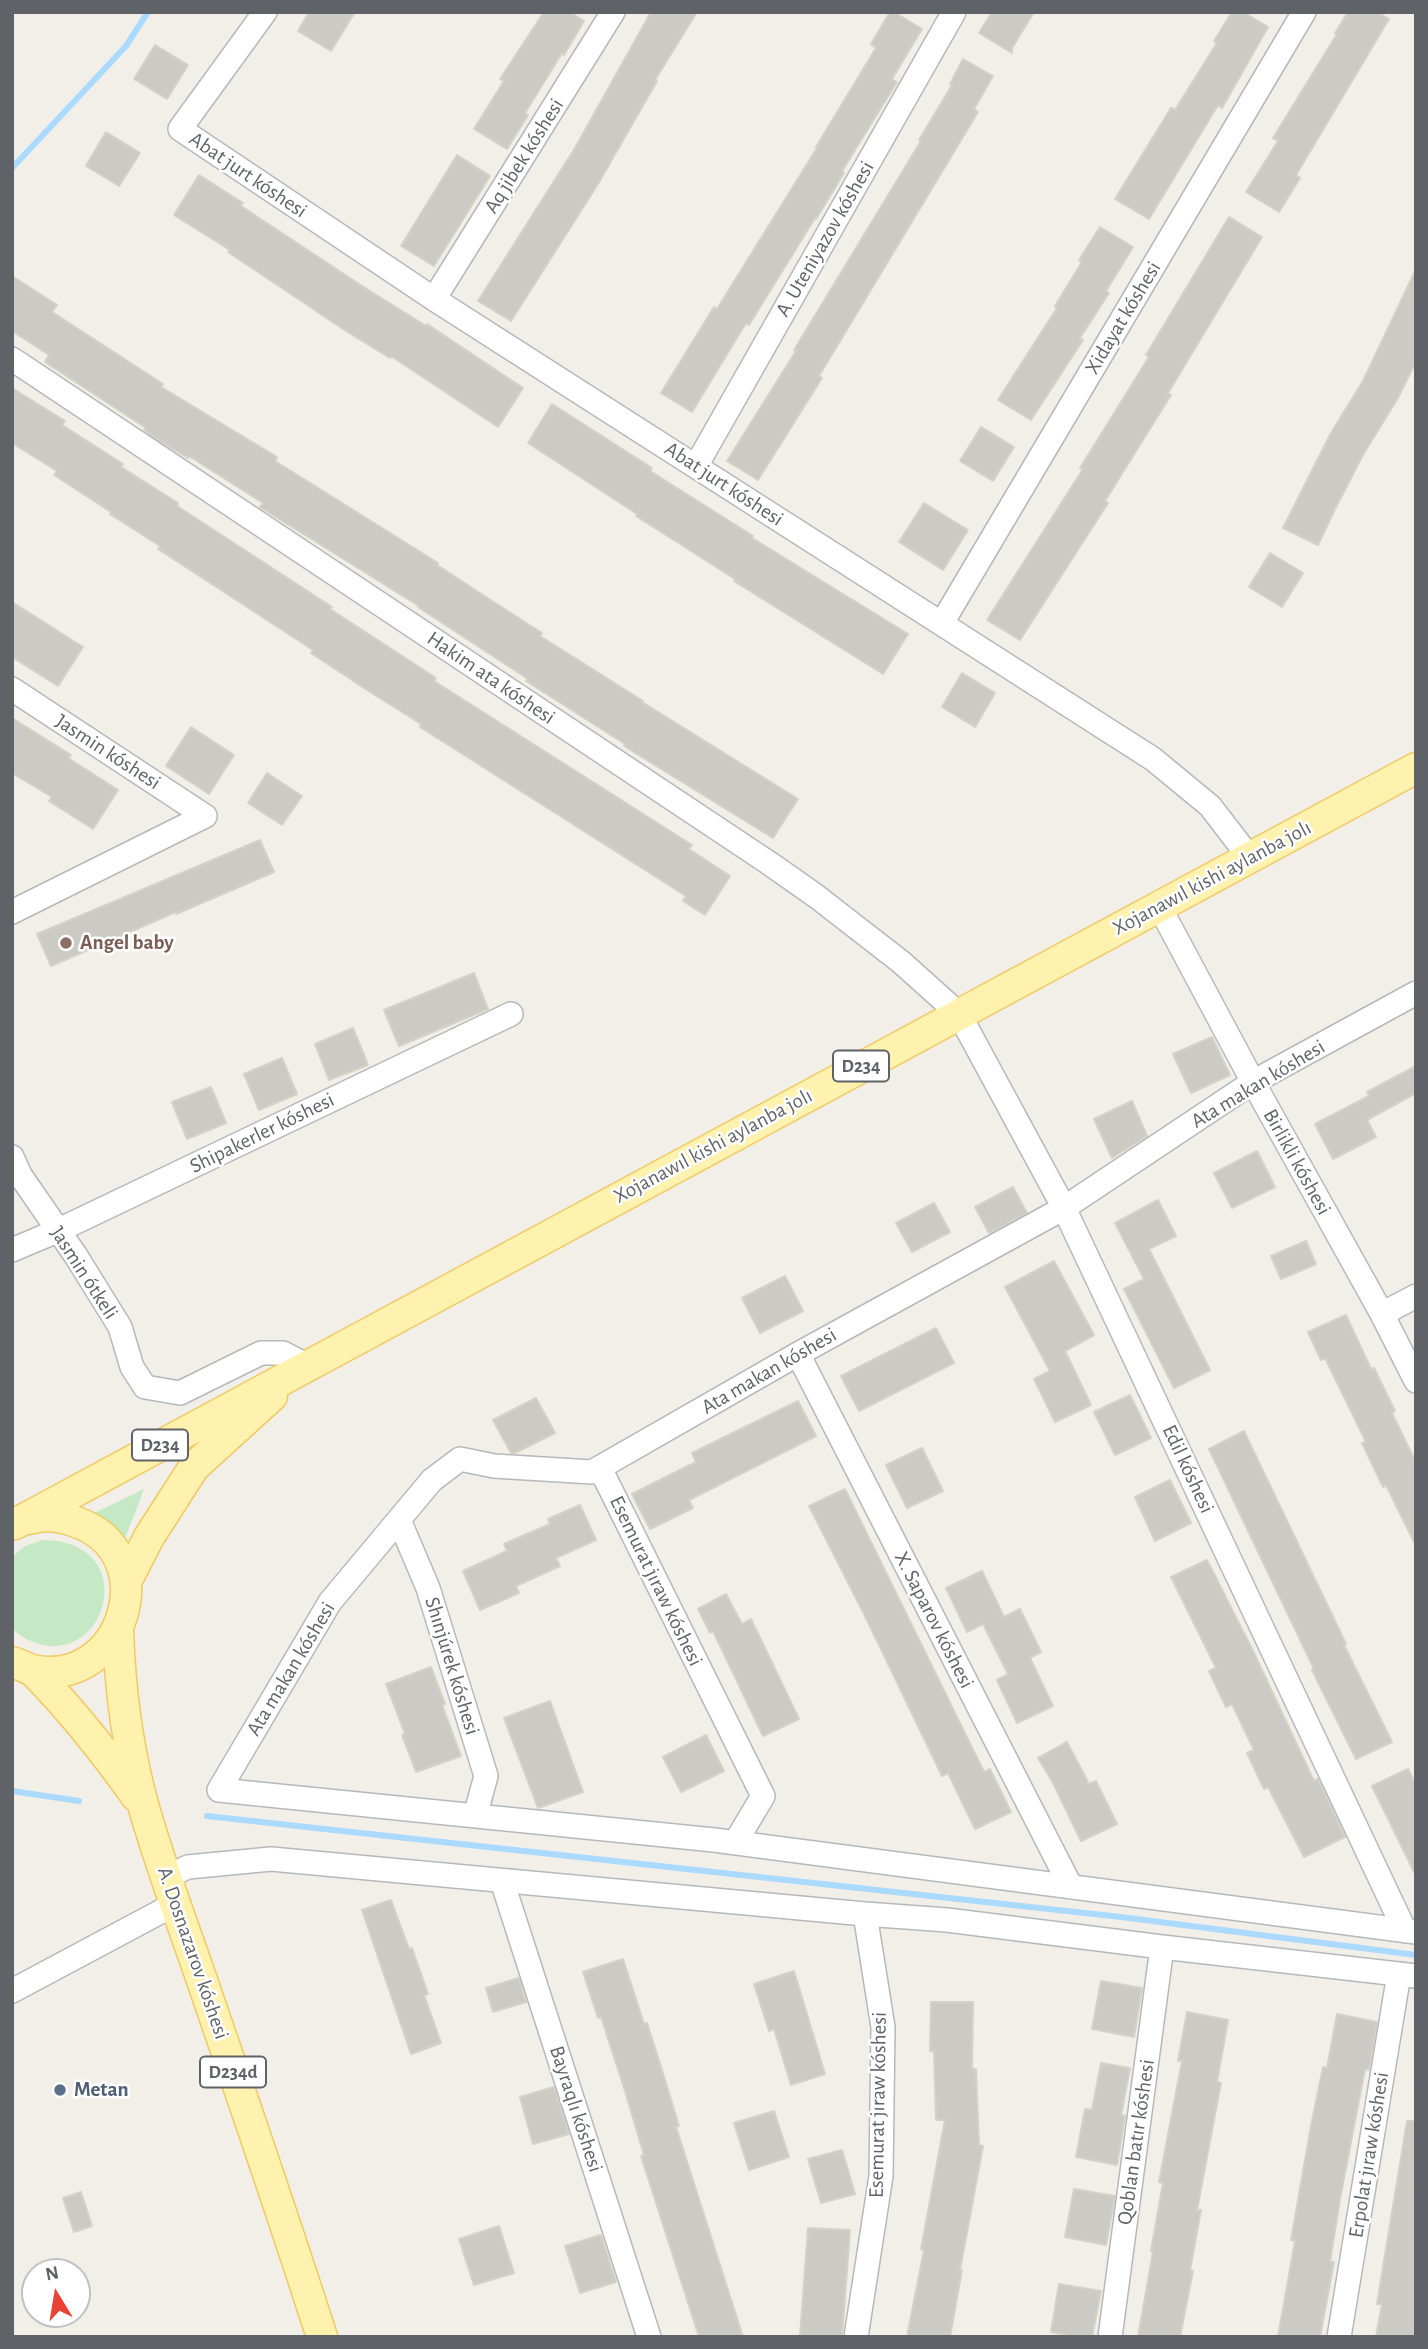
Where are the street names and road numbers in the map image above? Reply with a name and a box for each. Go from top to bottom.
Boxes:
street label: Aq jibek kóshesi [479,94,569,218]
street label: Abat jurt kóshesi [184,126,312,224]
street label: A. Uteniyazov kóshesi [770,157,880,321]
street label: Xidayat kóshesi [1079,257,1167,379]
street label: Abat jurt kóshesi [660,436,788,532]
street label: Hakim ata kóshesi [422,626,560,730]
street label: Jasmin kóshesi [51,709,165,795]
street label: Xojanawıl kishi aylanba jolı [1108,815,1316,941]
street label: Ata makan kóshesi [1186,1034,1330,1134]
road number: D234 [833,1050,889,1082]
street label: Xojanawıl kishi aylanba jolı [609,1083,817,1209]
street label: Shipakerler kóshesi [186,1087,338,1179]
street label: Birlikli kóshesi [1257,1105,1337,1219]
street label: Jasmin ótkeli [45,1222,123,1324]
street label: Ata makan kóshesi [697,1322,841,1420]
street label: Edil kóshesi [1157,1421,1219,1517]
road number: D234 [132,1429,188,1460]
street label: Esemurat jıraw kóshesi [604,1492,708,1670]
street label: X. Saparov kóshesi [889,1547,979,1693]
street label: Shınjúrek kóshesi [419,1594,485,1738]
street label: Ata makan kóshesi [241,1597,341,1741]
street label: A. Dosnazarov kóshesi [152,1863,234,2043]
street label: Esemurat jıraw kóshesi [864,2012,892,2198]
street label: Bayraqlı kóshesi [544,2043,608,2175]
road number: D234d [200,2056,266,2088]
street label: Qoblan batır kóshesi [1112,2058,1160,2226]
street label: Erpolat jıraw kóshesi [1343,2070,1395,2240]

